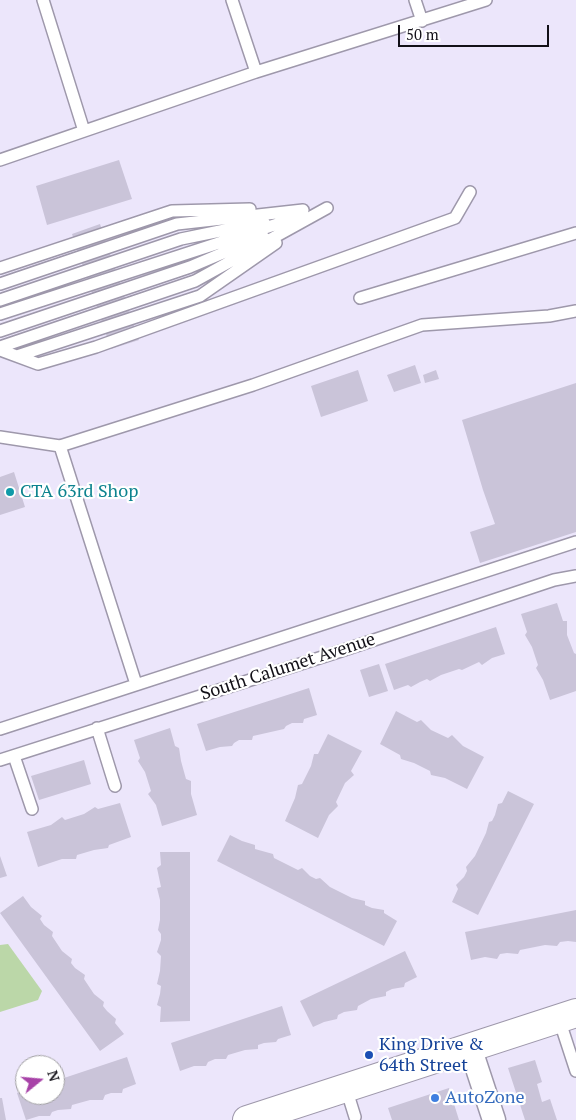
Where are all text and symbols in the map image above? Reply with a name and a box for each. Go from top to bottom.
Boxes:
scale bar [401,15,552,47]
text: 50 m [406,24,439,44]
place label: CTA 63rd Shop [20,481,138,503]
marker: CTA 63rd Shop [4,486,16,498]
street label: South Calumet Avenue [198,629,378,705]
place label: King Drive & 64th Street [379,1034,484,1076]
marker: King Drive & 64th Street [363,1049,375,1061]
north arrow [15,1055,65,1105]
text: N [43,1068,65,1084]
place label: AutoZone [445,1087,525,1109]
marker: AutoZone [429,1092,441,1104]

